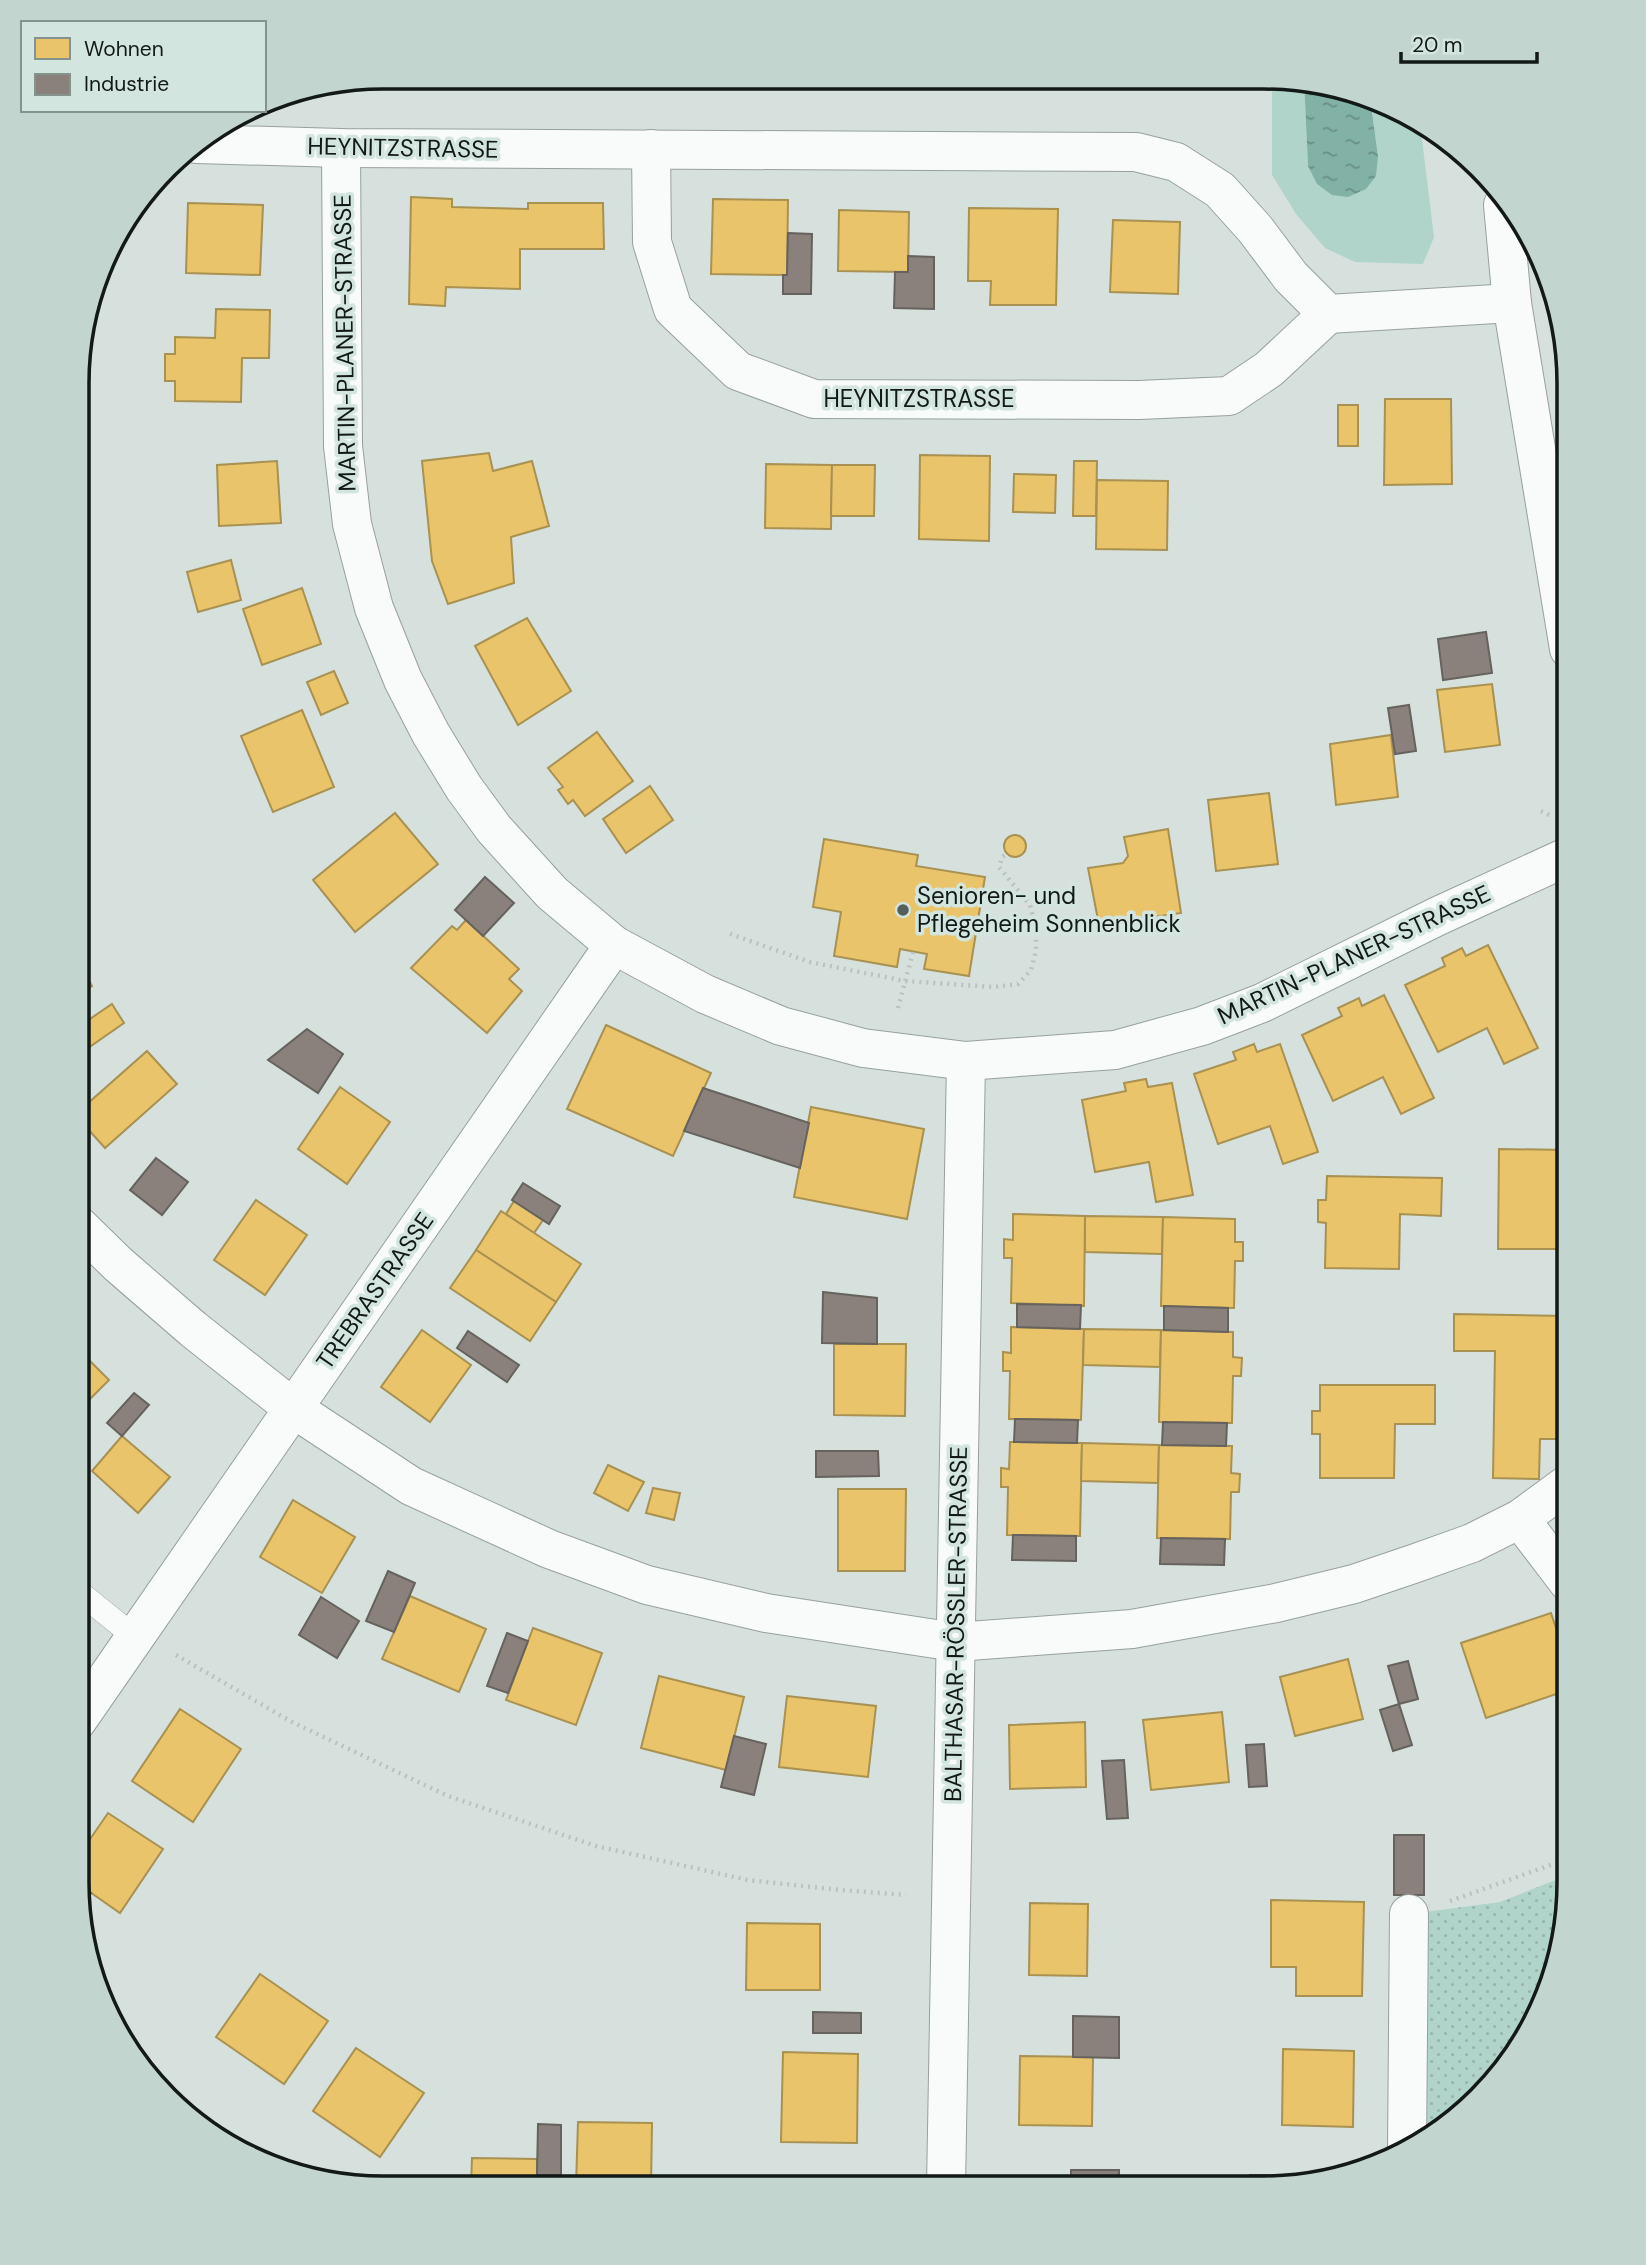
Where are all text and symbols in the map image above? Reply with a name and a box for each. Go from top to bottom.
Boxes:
legend [21,21,266,112]
scale bar [1401,21,1538,65]
text: 20 m [1412,31,1463,59]
text: Wohnen [84,35,164,63]
text: Industrie [84,70,169,98]
street label: HEYNITZSTRASSE [307,130,499,165]
street label: MARTIN-PLANER-STRASSE [326,194,363,492]
street label: HEYNITZSTRASSE [823,383,1015,414]
street label: MARTIN-PLANER-STRASSE [1212,878,1495,1031]
place label: Senioren- und Pflegeheim Sonnenblick [917,880,1181,939]
marker: Senioren- und Pflegeheim Sonnenblick [895,902,911,918]
street label: TREBRASTRASSE [309,1206,440,1375]
street label: BALTHASAR-RÖSSLER-STRASSE [937,1446,974,1802]

